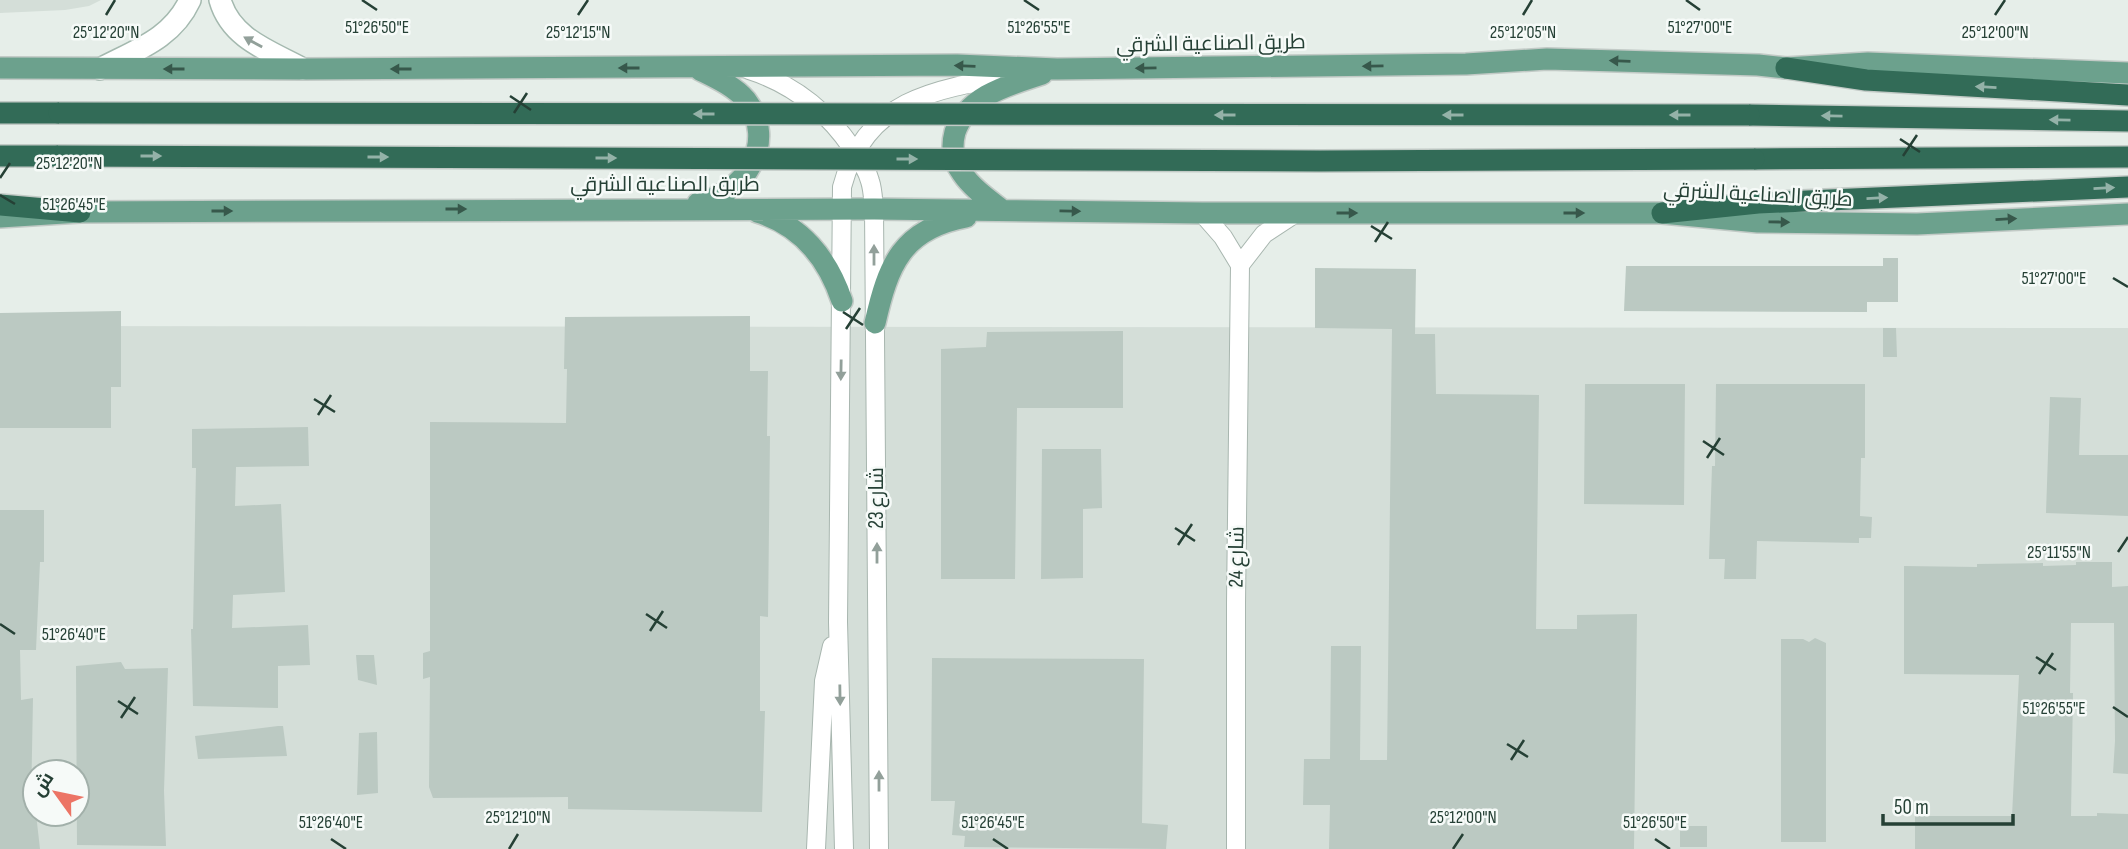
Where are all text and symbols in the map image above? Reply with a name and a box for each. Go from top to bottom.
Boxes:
text: 51°26'50"E [345,17,409,38]
text: 51°26'55"E [1007,17,1071,38]
text: 51°27'00"E [1668,17,1732,38]
text: 25°12'20"N [73,22,139,43]
text: 25°12'15"N [546,22,610,43]
text: 25°12'05"N [1490,22,1556,43]
text: 25°12'00"N [1961,22,2029,43]
street label: طريق الصناعية الشرقي [1116,29,1306,61]
one-way arrow [244,36,263,48]
one-way arrow [1608,55,1630,66]
one-way arrow [954,60,976,71]
one-way arrow [1362,60,1384,71]
one-way arrow [617,62,639,74]
one-way arrow [1135,62,1157,74]
one-way arrow [162,63,184,75]
one-way arrow [390,63,412,75]
one-way arrow [1975,81,1997,92]
one-way arrow [693,108,715,120]
one-way arrow [1214,109,1236,121]
one-way arrow [1442,109,1464,121]
one-way arrow [1669,109,1691,121]
one-way arrow [1821,111,1843,122]
one-way arrow [2049,114,2071,125]
one-way arrow [140,151,162,162]
one-way arrow [367,151,389,163]
one-way arrow [595,152,617,164]
text: 25°12'20"N [36,153,102,174]
one-way arrow [896,153,918,165]
street label: طريق الصناعية الشرقي [570,172,760,200]
street label: طريق الصناعية الشرقي [1662,177,1853,215]
one-way arrow [2093,182,2115,193]
one-way arrow [1866,192,1888,203]
text: 51°26'45"E [42,194,106,215]
one-way arrow [445,203,467,215]
one-way arrow [211,205,233,217]
one-way arrow [1059,205,1081,217]
one-way arrow [1336,207,1358,219]
one-way arrow [1563,207,1585,219]
one-way arrow [1996,214,2018,225]
one-way arrow [1768,216,1790,228]
one-way arrow [869,243,880,265]
text: 51°27'00"E [2022,268,2086,289]
one-way arrow [835,359,847,381]
street label: شارع 23 [864,467,890,529]
street label: شارع 24 [1223,526,1251,588]
one-way arrow [871,542,883,564]
text: 25°11'55"N [2027,542,2091,563]
text: 51°26'40"E [42,624,106,645]
one-way arrow [834,684,846,706]
text: 51°26'55"E [2022,698,2086,719]
north arrow [21,758,91,828]
text: ش [27,768,59,801]
one-way arrow [873,770,885,792]
scale bar [1883,782,2012,826]
text: 50 m [1894,795,1929,820]
text: 25°12'10"N [485,807,551,828]
text: 25°12'00"N [1429,807,1497,828]
text: 51°26'40"E [299,812,363,833]
text: 51°26'45"E [961,812,1025,833]
text: 51°26'50"E [1623,812,1687,833]

